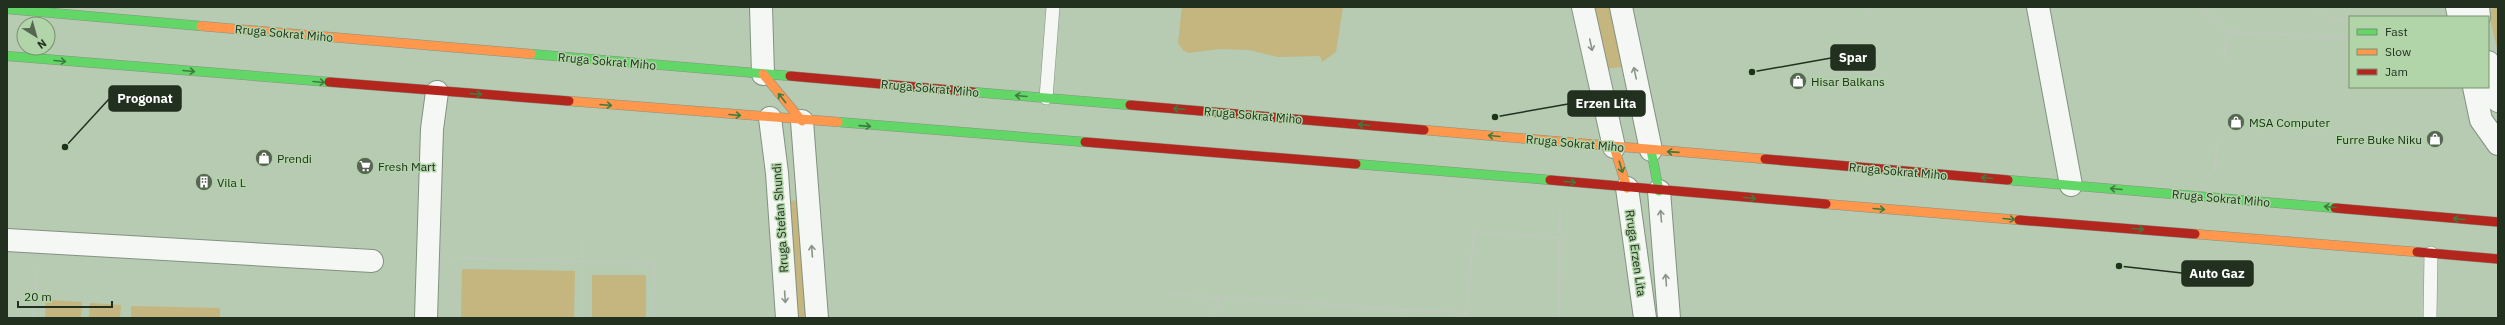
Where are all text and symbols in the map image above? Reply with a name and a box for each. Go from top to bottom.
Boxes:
north arrow [16,16,56,56]
legend [2349,16,2489,88]
street label: Rruga Sokrat Miho [234,21,334,45]
text: Fast [2385,24,2408,39]
text: N [35,36,49,52]
one-way arrow [1588,38,1596,51]
text: Slow [2385,44,2411,59]
callout: Spar [1831,45,1875,70]
street label: Rruga Sokrat Miho [557,49,657,73]
text: Spar [1839,49,1867,66]
one-way arrow [53,57,66,64]
text: Jam [2385,64,2408,79]
one-way arrow [1630,66,1638,79]
one-way arrow [182,68,195,75]
shop icon: Hisar Balkans [1788,71,1808,91]
place label: Hisar Balkans [1811,74,1885,89]
street label: Rruga Sokrat Miho [880,76,980,100]
one-way arrow [312,78,325,85]
callout: Progonat [109,86,181,111]
text: Progonat [117,90,173,107]
one-way arrow [469,91,482,98]
callout: Erzen Lita [1568,91,1645,116]
one-way arrow [778,92,787,103]
one-way arrow [1015,92,1028,99]
text: Erzen Lita [1576,95,1636,112]
one-way arrow [599,101,612,108]
street label: Rruga Sokrat Miho [1203,103,1303,127]
one-way arrow [1173,106,1186,113]
one-way arrow [729,112,742,119]
shop icon: MSA Computer [2226,112,2246,132]
place label: MSA Computer [2249,115,2330,130]
one-way arrow [1358,121,1371,129]
one-way arrow [858,122,871,129]
shop icon: Furre Buke Niku [2425,129,2445,149]
street label: Rruga Sokrat Miho [1525,131,1625,155]
one-way arrow [1488,132,1501,139]
place label: Furre Buke Niku [2336,132,2422,147]
shop icon: Prendi [254,148,274,168]
one-way arrow [1667,148,1680,155]
place label: Prendi [277,151,312,166]
supermarket icon: Fresh Mart [355,156,375,176]
place label: Fresh Mart [378,159,436,174]
street label: Rruga Sokrat Miho [1848,159,1948,183]
one-way arrow [1618,161,1625,174]
street label: Rruga Stefan Shundi [769,163,791,273]
building icon: Vila L [194,172,214,192]
place label: Vila L [217,175,246,190]
one-way arrow [1981,175,1994,182]
one-way arrow [1563,178,1576,186]
one-way arrow [2110,186,2123,193]
street label: Rruga Sokrat Miho [2171,186,2271,210]
one-way arrow [1743,194,1756,202]
one-way arrow [2324,204,2337,211]
one-way arrow [1872,205,1885,212]
street label: Rruga Erzen Lita [1623,209,1650,298]
one-way arrow [1657,210,1665,223]
one-way arrow [2002,215,2015,223]
one-way arrow [2453,215,2466,222]
one-way arrow [2131,226,2144,233]
one-way arrow [808,245,816,258]
callout: Auto Gaz [2182,261,2253,286]
text: Auto Gaz [2189,265,2245,282]
one-way arrow [1662,274,1669,287]
scale bar [18,283,112,309]
text: 20 m [24,289,52,304]
one-way arrow [782,290,789,303]

